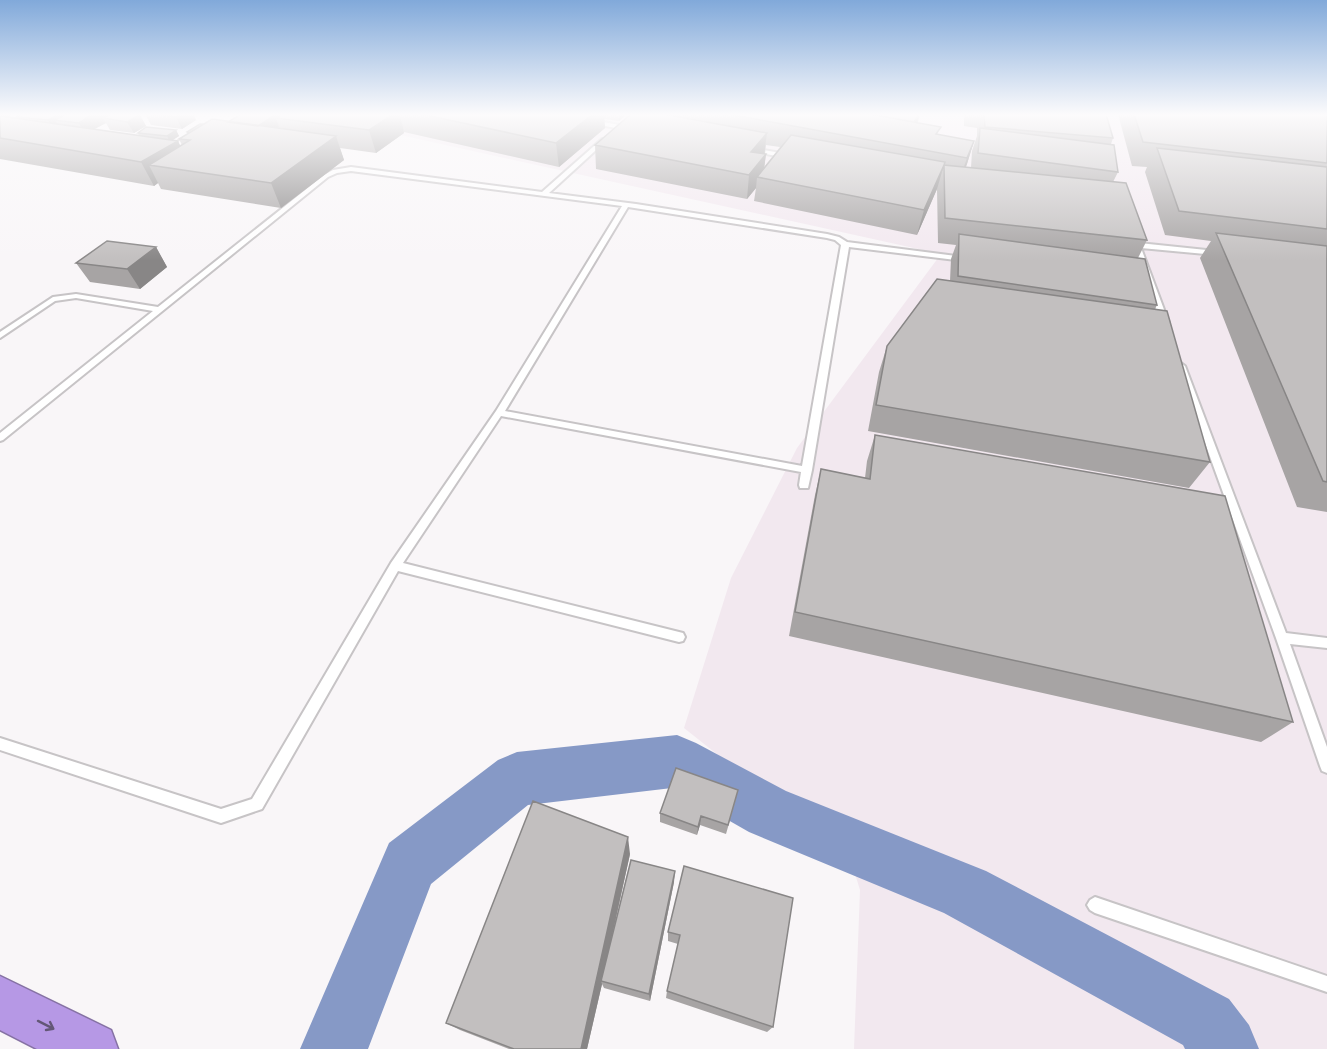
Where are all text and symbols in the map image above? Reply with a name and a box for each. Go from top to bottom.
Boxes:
one-way arrow [37,1019,54,1031]

